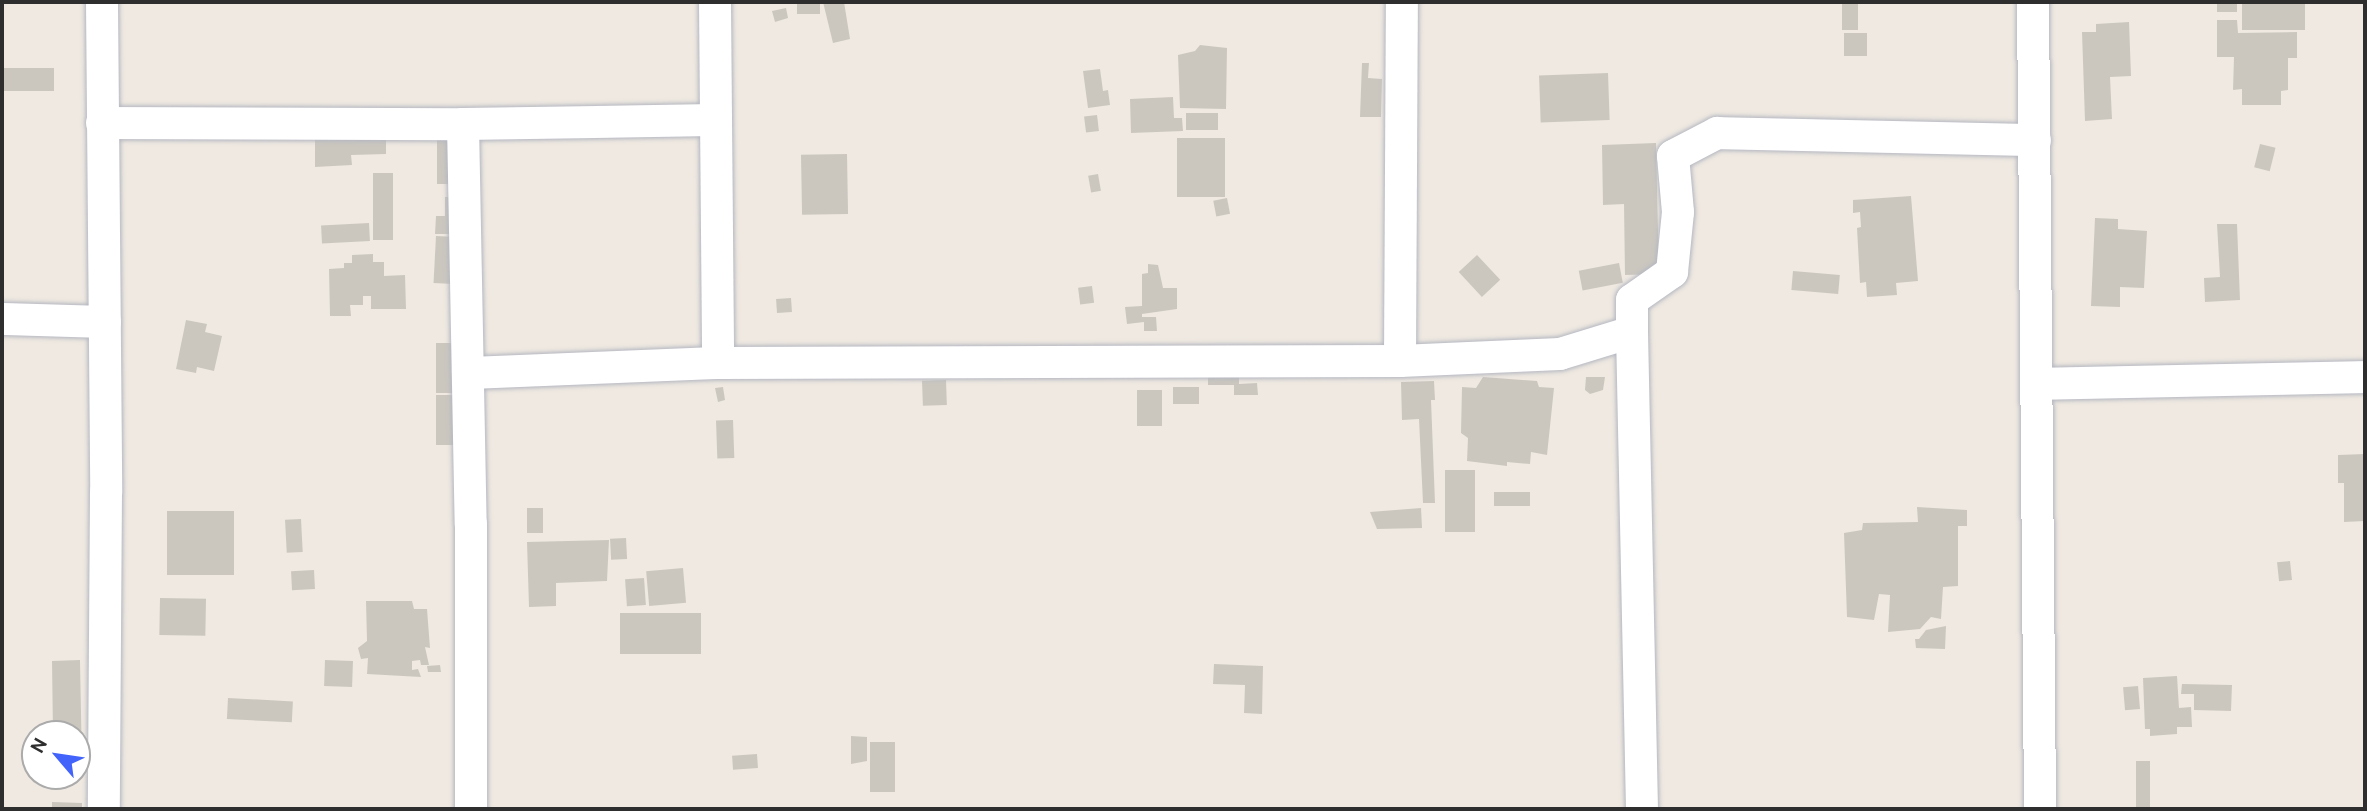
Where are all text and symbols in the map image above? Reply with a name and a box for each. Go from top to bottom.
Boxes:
north arrow [21,720,91,790]
text: N [26,734,52,757]

